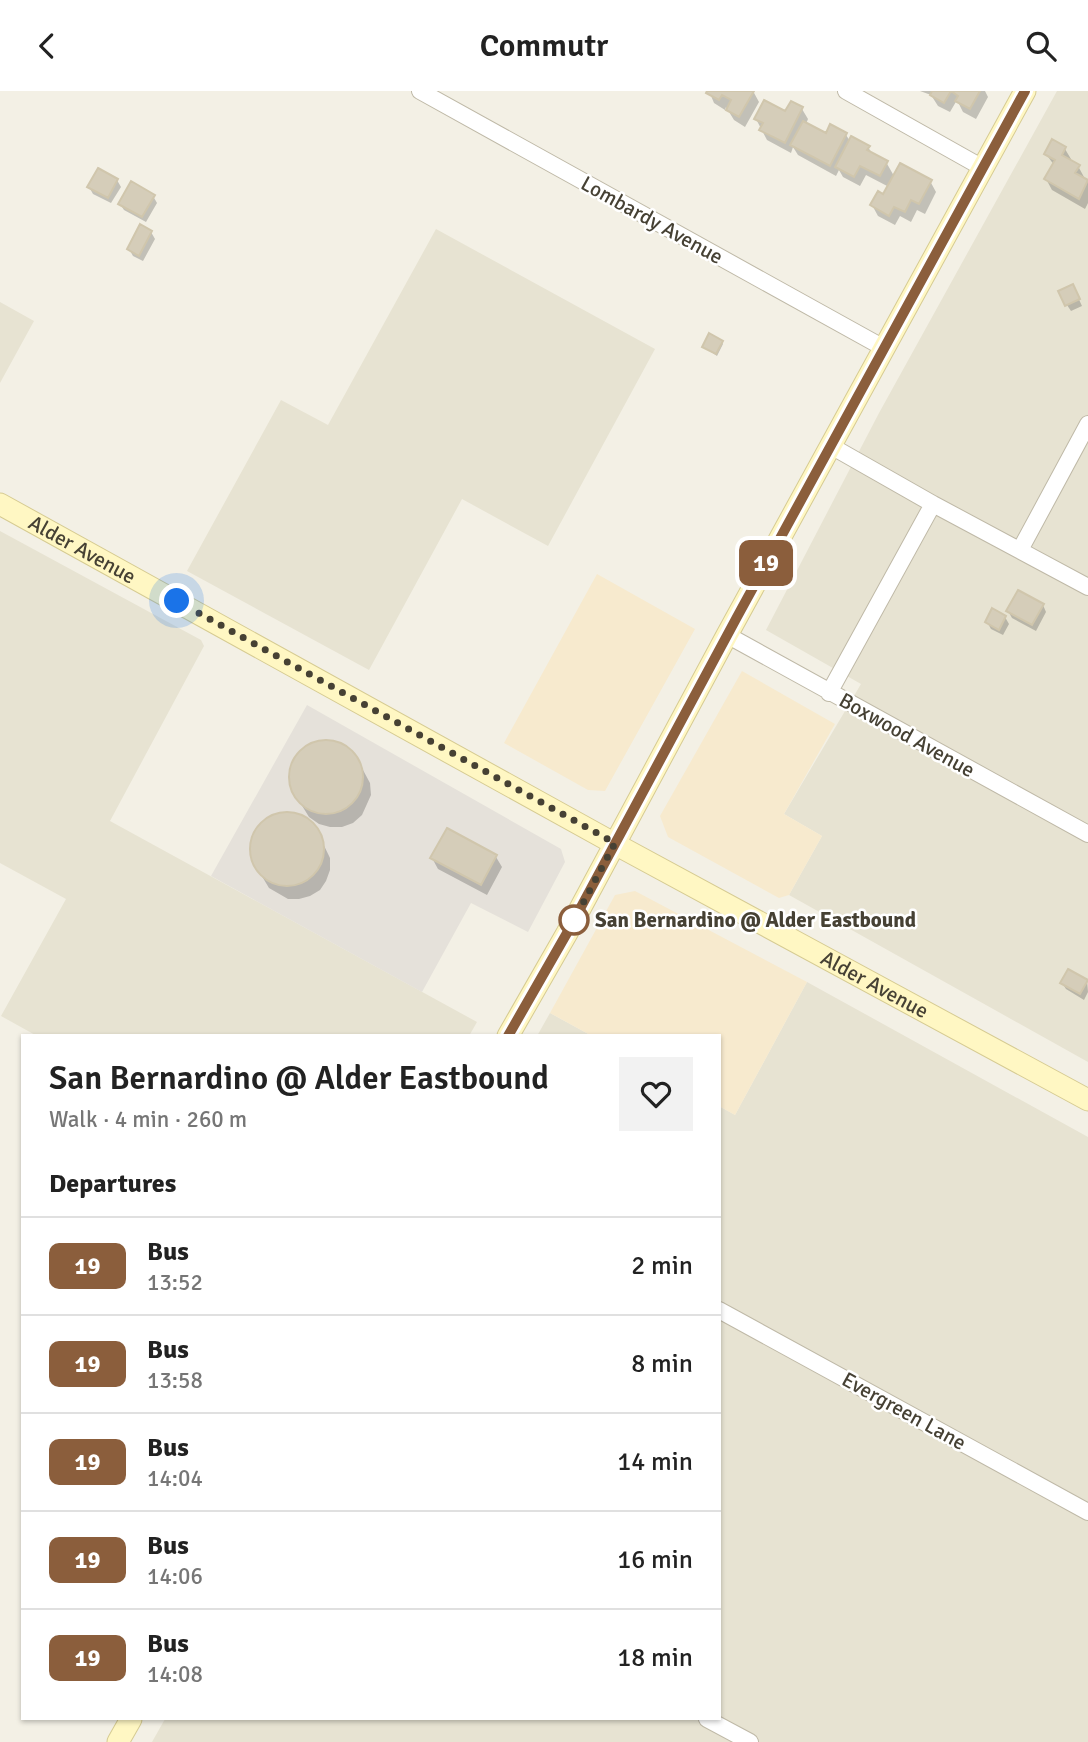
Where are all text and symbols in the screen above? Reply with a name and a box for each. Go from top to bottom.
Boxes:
text: Commutr [480,26,608,65]
icon: back [28,27,66,65]
icon: search [1022,27,1060,65]
street label: Lombardy Avenue [576,170,728,270]
street label: Alder Avenue [24,509,140,590]
line badge: 19 [734,540,798,586]
text: 19 [753,548,779,578]
your location [159,583,194,618]
street label: Boxwood Avenue [835,687,979,783]
marker: San Bernardino @ Alder Eastbound [559,905,589,935]
place label: San Bernardino @ Alder Eastbound [595,907,916,933]
street label: Alder Avenue [816,945,933,1024]
button: heart [619,1057,693,1131]
text: San Bernardino @ Alder Eastbound [49,1058,549,1099]
text: Walk · 4 min · 260 m [49,1105,247,1134]
text: Departures [49,1168,176,1200]
text: Bus [147,1236,189,1268]
text: 2 min [631,1250,693,1282]
text: 19 [75,1251,100,1281]
text: 13:52 [147,1268,203,1297]
text: Bus [147,1334,189,1366]
text: 8 min [631,1348,693,1380]
text: 19 [75,1349,100,1379]
text: 13:58 [147,1366,203,1395]
street label: Evergreen Lane [837,1366,971,1456]
text: Bus [147,1432,189,1464]
text: 14 min [617,1446,693,1478]
text: 19 [75,1447,100,1477]
text: 14:04 [147,1464,203,1493]
text: Bus [147,1530,189,1562]
text: 16 min [617,1544,693,1576]
text: 19 [75,1545,100,1575]
text: 14:06 [147,1562,203,1591]
text: Bus [147,1628,189,1660]
text: 18 min [617,1642,693,1674]
text: 19 [75,1643,100,1673]
text: 14:08 [147,1660,203,1689]

